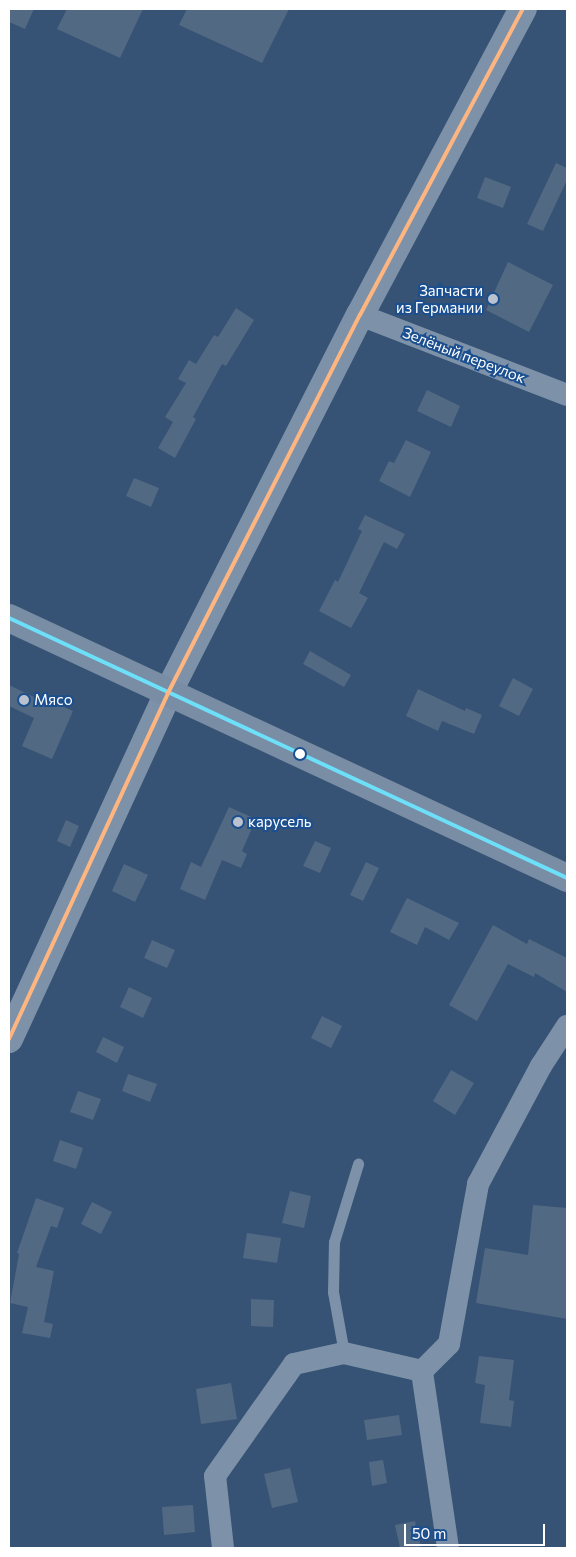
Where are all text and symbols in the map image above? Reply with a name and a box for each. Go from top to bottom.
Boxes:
place label: Запчасти из Германии [396,281,483,316]
marker: Запчасти из Германии [487,293,499,305]
street label: Зелёный переулок [400,323,528,387]
place label: Мясо [34,691,73,709]
marker: Мясо [18,694,30,706]
unlabelled marker [295,749,305,759]
place label: карусель [248,813,312,831]
marker: карусель [232,816,244,828]
scale bar [406,1514,547,1546]
text: 50 m [412,1524,446,1542]

